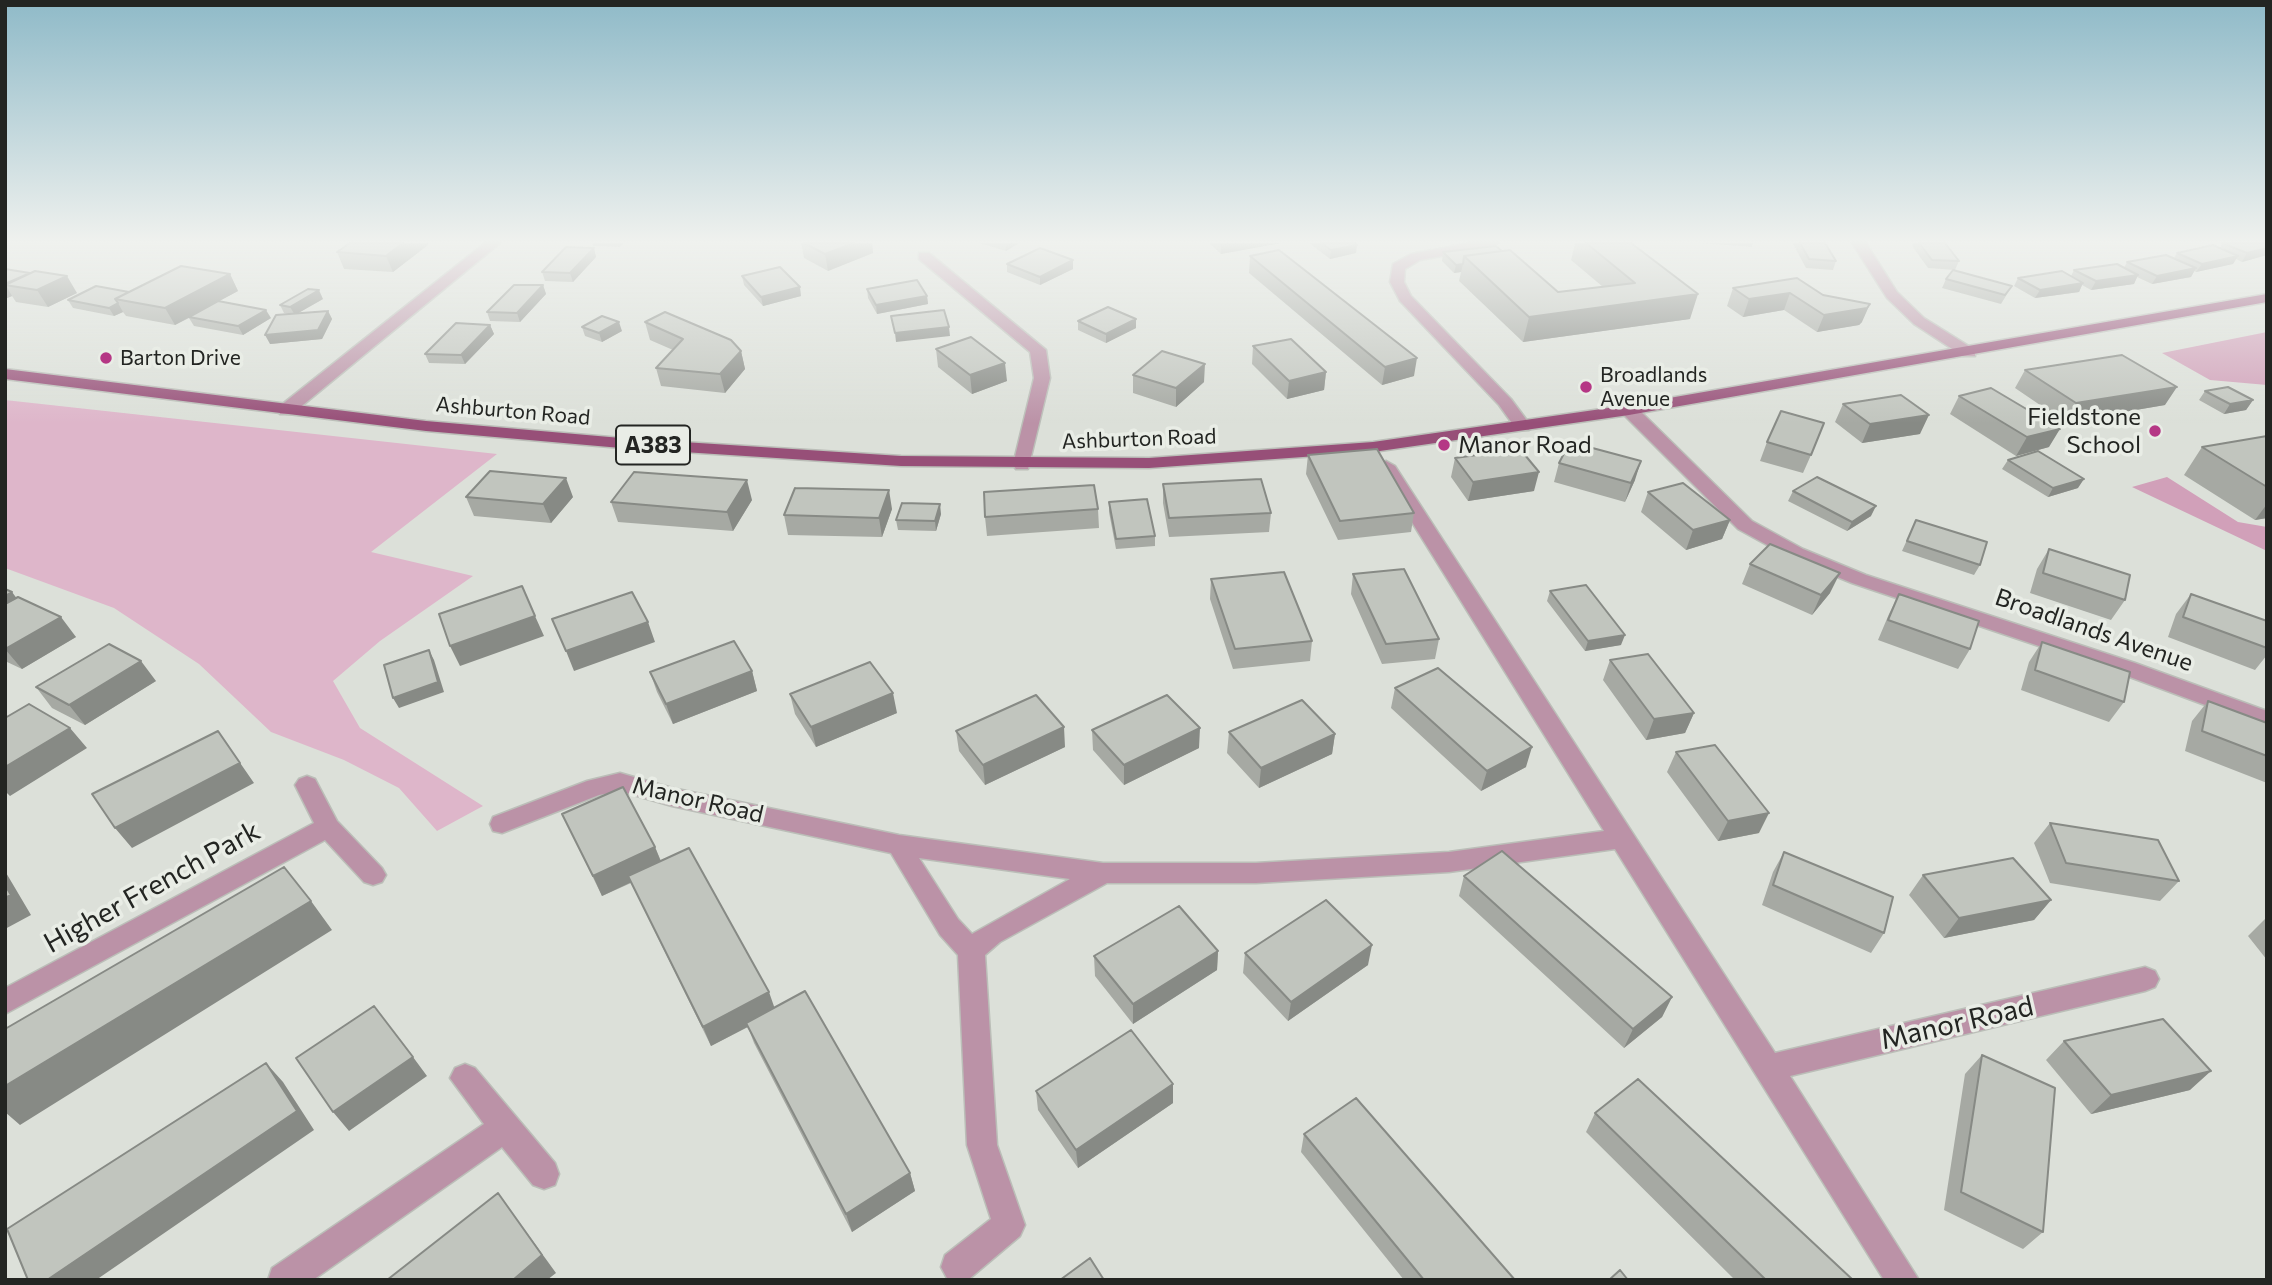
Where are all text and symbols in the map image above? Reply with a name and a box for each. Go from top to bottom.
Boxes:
place label: Barton Drive [120,345,241,371]
marker: Barton Drive [98,350,114,366]
place label: Broadlands Avenue [1600,362,1707,412]
marker: Broadlands Avenue [1578,379,1594,395]
street label: Ashburton Road [435,392,591,430]
place label: Fieldstone School [2027,403,2141,459]
marker: Fieldstone School [2147,423,2163,439]
street label: Ashburton Road [1061,424,1217,454]
road number: A383 [616,426,690,464]
place label: Manor Road [1458,431,1592,459]
marker: Manor Road [1436,437,1452,453]
street label: Broadlands Avenue [1991,583,2197,677]
street label: Manor Road [630,771,766,829]
street label: Higher French Park [38,814,266,960]
street label: Manor Road [1877,989,2037,1057]

